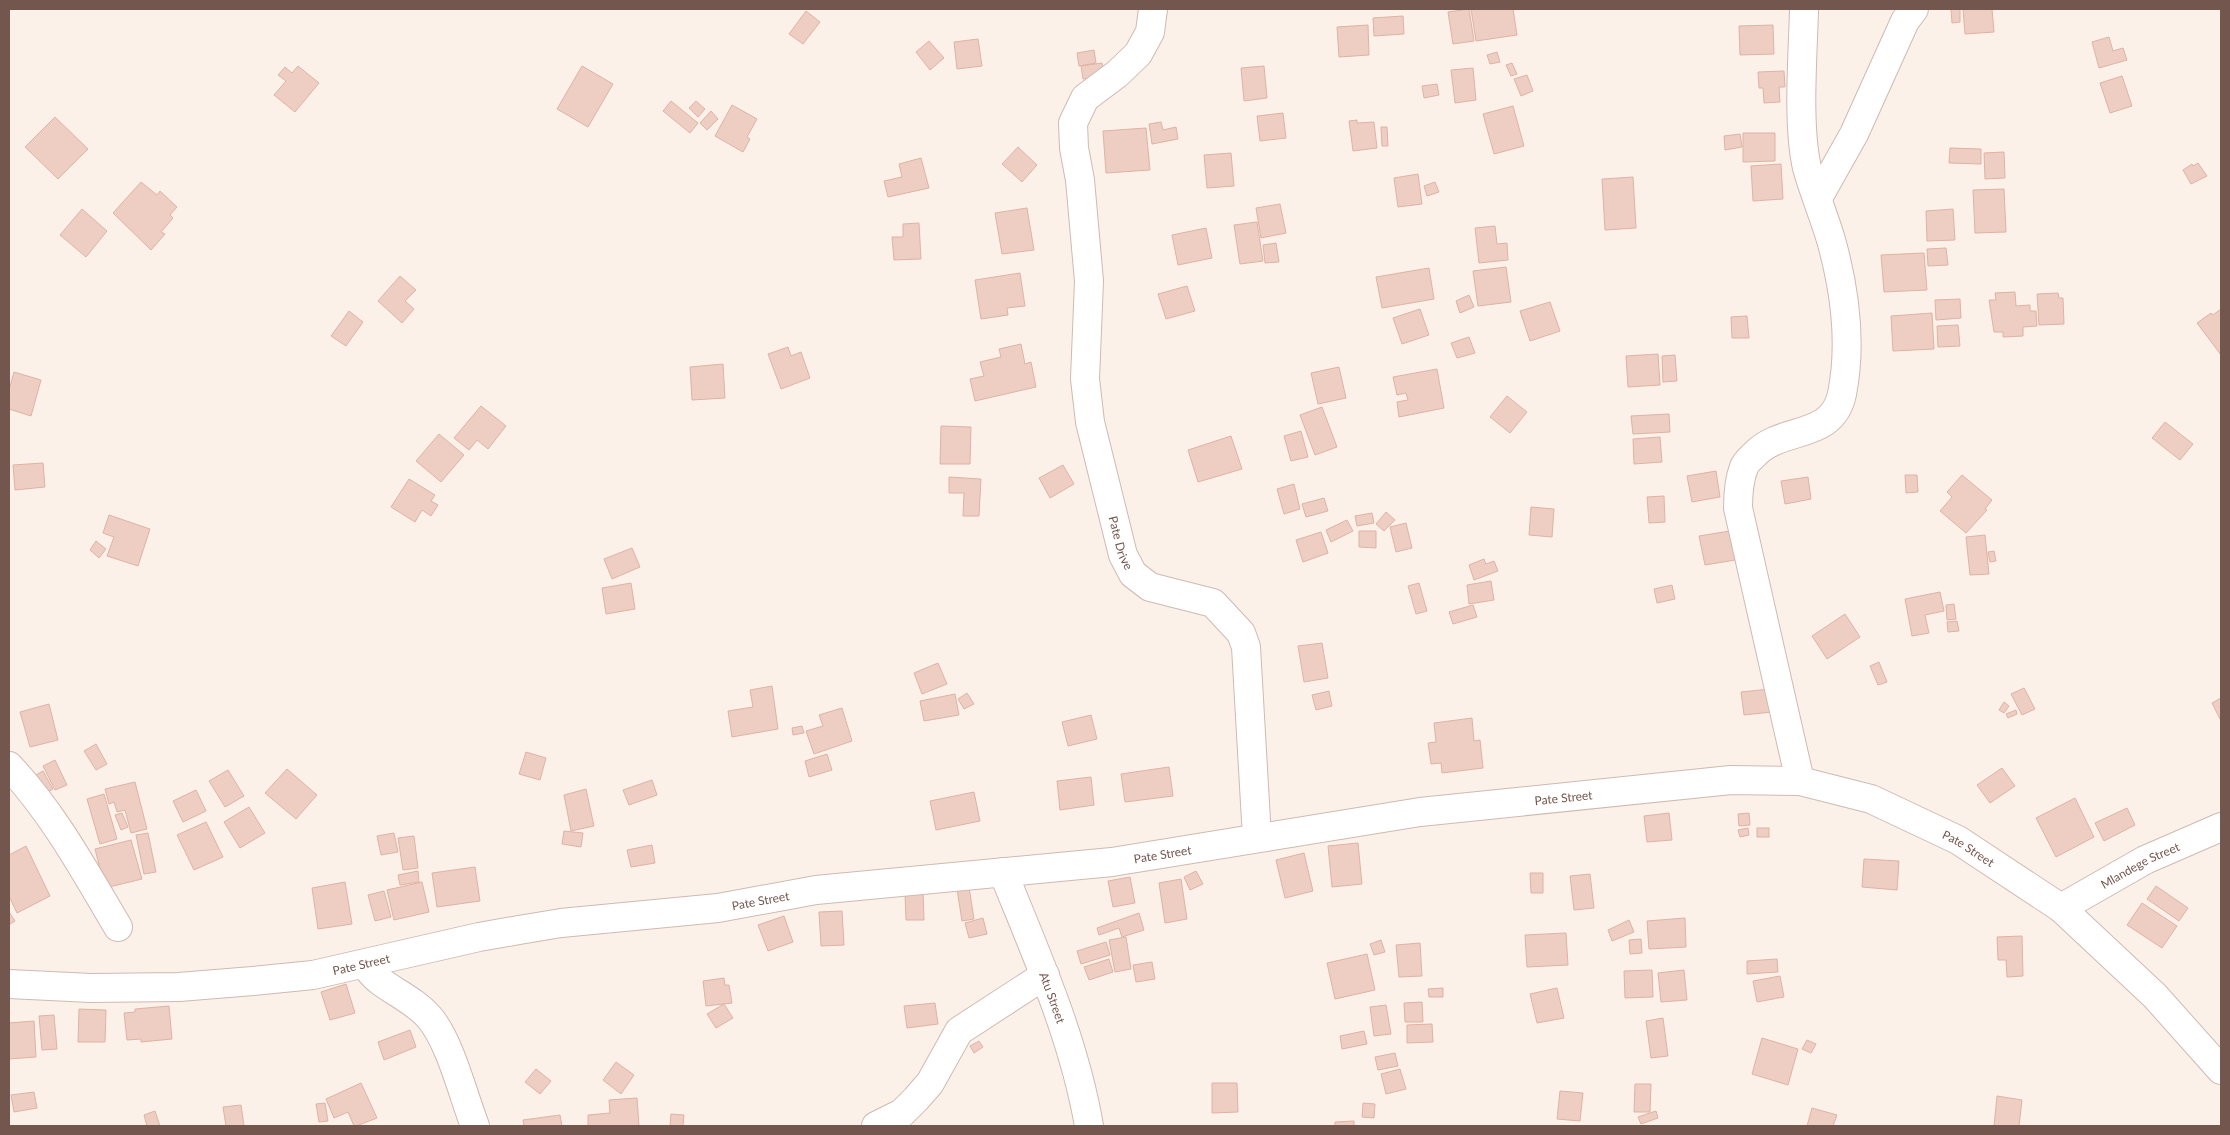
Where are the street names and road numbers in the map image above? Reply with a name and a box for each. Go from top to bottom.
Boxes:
street label: Pate Drive [1106,514,1137,572]
street label: Pate Street [1534,787,1594,808]
street label: Pate Street [1940,826,1998,870]
street label: Mlandege Street [2098,838,2182,891]
street label: Pate Street [1133,842,1193,866]
street label: Pate Street [730,887,791,913]
street label: Pate Street [331,950,392,978]
street label: Atu Street [1037,970,1069,1026]

